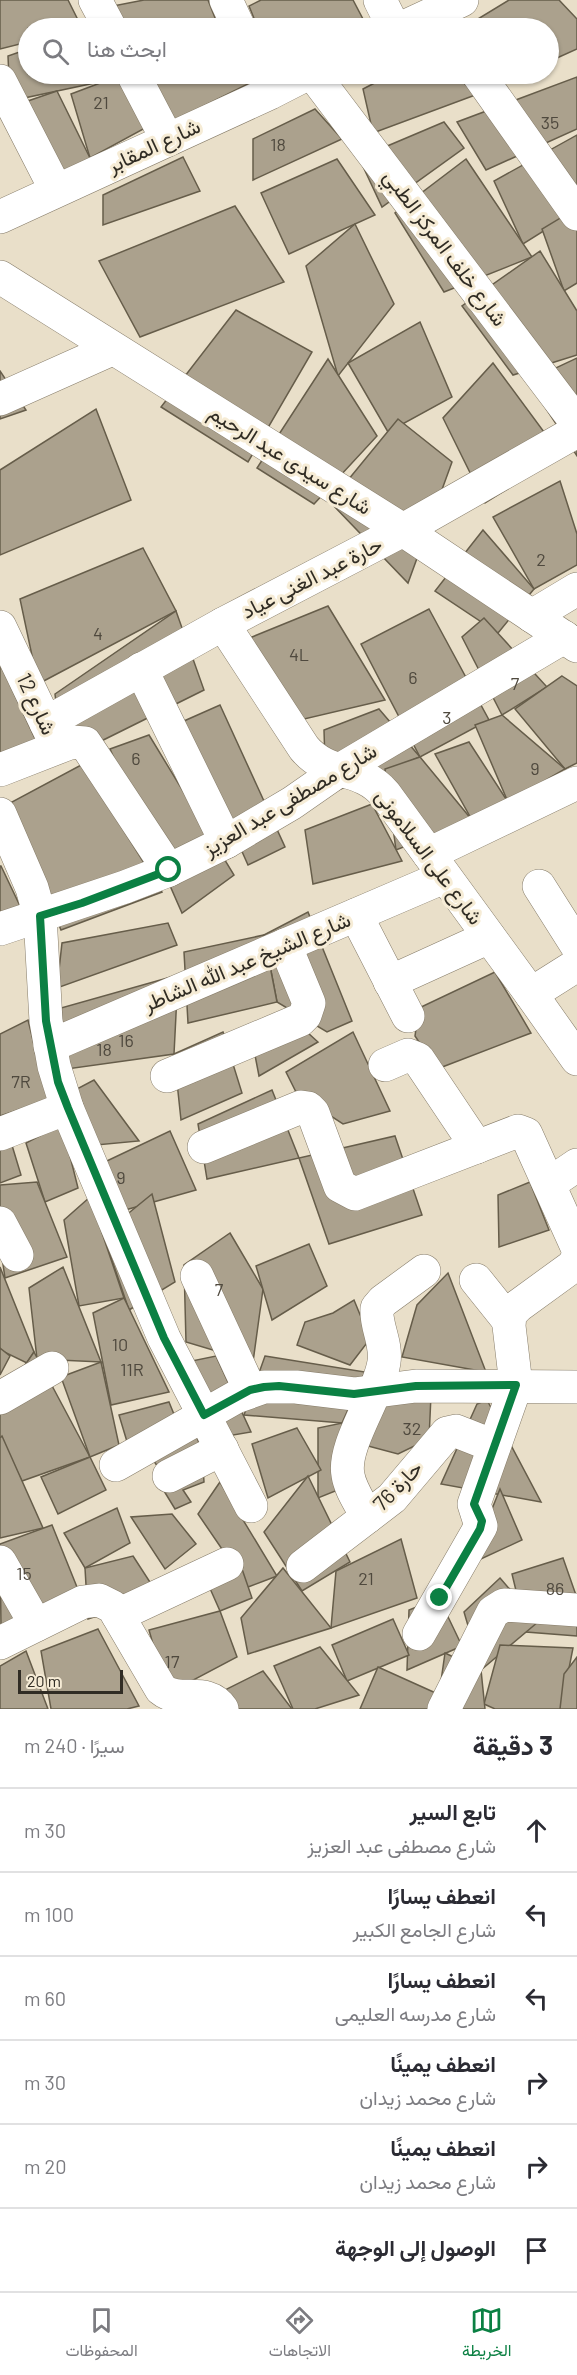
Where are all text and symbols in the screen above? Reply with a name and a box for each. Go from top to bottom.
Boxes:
search box [18,18,559,84]
icon: search [39,35,72,68]
text: ابحث هنا [87,35,167,61]
house number: 21 [93,91,109,113]
house number: 35 [541,111,559,133]
street label: شارع المقابر [102,112,205,180]
house number: 18 [270,133,286,155]
street label: شارع خلف المركز الطبي [374,164,513,334]
street label: شارع سيدى عبد الرحيم [203,399,377,521]
street label: حارة عبد الغنى عياد [237,530,387,625]
house number: 2 [536,548,546,570]
house number: 4 [93,622,103,644]
house number: 4L [289,643,309,665]
house number: 6 [408,666,418,688]
street label: شارع 12 [10,669,62,739]
house number: 7 [511,672,520,694]
house number: 3 [442,706,452,728]
street label: شارع مصطفى عبد العزيز [197,737,382,864]
house number: 6 [131,747,141,769]
house number: 9 [530,757,540,779]
street label: شارع على السلامونى [369,783,489,931]
route start [155,856,181,882]
street label: شارع الشيخ عبد الله الشاطر [138,906,355,1019]
house number: 16 [118,1029,134,1051]
house number: 18 [96,1038,112,1060]
house number: 7R [11,1070,31,1092]
house number: 9 [116,1166,126,1188]
house number: 7 [215,1278,224,1300]
house number: 10 [112,1333,128,1355]
house number: 11R [120,1358,144,1380]
house number: 32 [403,1417,421,1439]
street label: حارة 76 [367,1455,428,1517]
house number: 15 [16,1562,32,1584]
house number: 21 [358,1567,374,1589]
house number: 86 [546,1577,564,1599]
route end [426,1584,452,1610]
house number: 17 [165,1650,180,1672]
scale bar [18,1667,123,1694]
text: 20 m [27,1671,61,1690]
text: 3 دقيقة [472,1729,553,1760]
text: سيرًا · 240 m [24,1733,125,1757]
text: تابع السير [410,1798,496,1824]
icon: ahead [520,1814,553,1847]
text: 30 m [24,1818,66,1842]
text: شارع مصطفى عبد العزيز [307,1833,496,1857]
text: انعطف يسارًا [387,1882,496,1908]
icon: left [520,1898,553,1931]
text: 100 m [24,1902,74,1926]
text: شارع الجامع الكبير [353,1917,496,1941]
text: انعطف يسارًا [387,1966,496,1992]
icon: left [520,1982,553,2015]
text: 60 m [24,1986,66,2010]
text: شارع مدرسه العليمى [335,2001,496,2025]
text: انعطف يمينًا [390,2050,496,2076]
icon: right [520,2066,553,2099]
text: 30 m [24,2070,66,2094]
text: شارع محمد زيدان [359,2085,496,2109]
text: انعطف يمينًا [390,2134,496,2160]
icon: right [520,2150,553,2183]
text: 20 m [24,2154,67,2178]
text: شارع محمد زيدان [359,2169,496,2193]
text: الوصول إلى الوجهة [335,2234,496,2260]
icon: arrive [520,2234,553,2267]
tab: المحفوظات [66,2304,138,2365]
tab: الاتجاهات [269,2304,331,2365]
tab: الخريطة [462,2304,511,2365]

